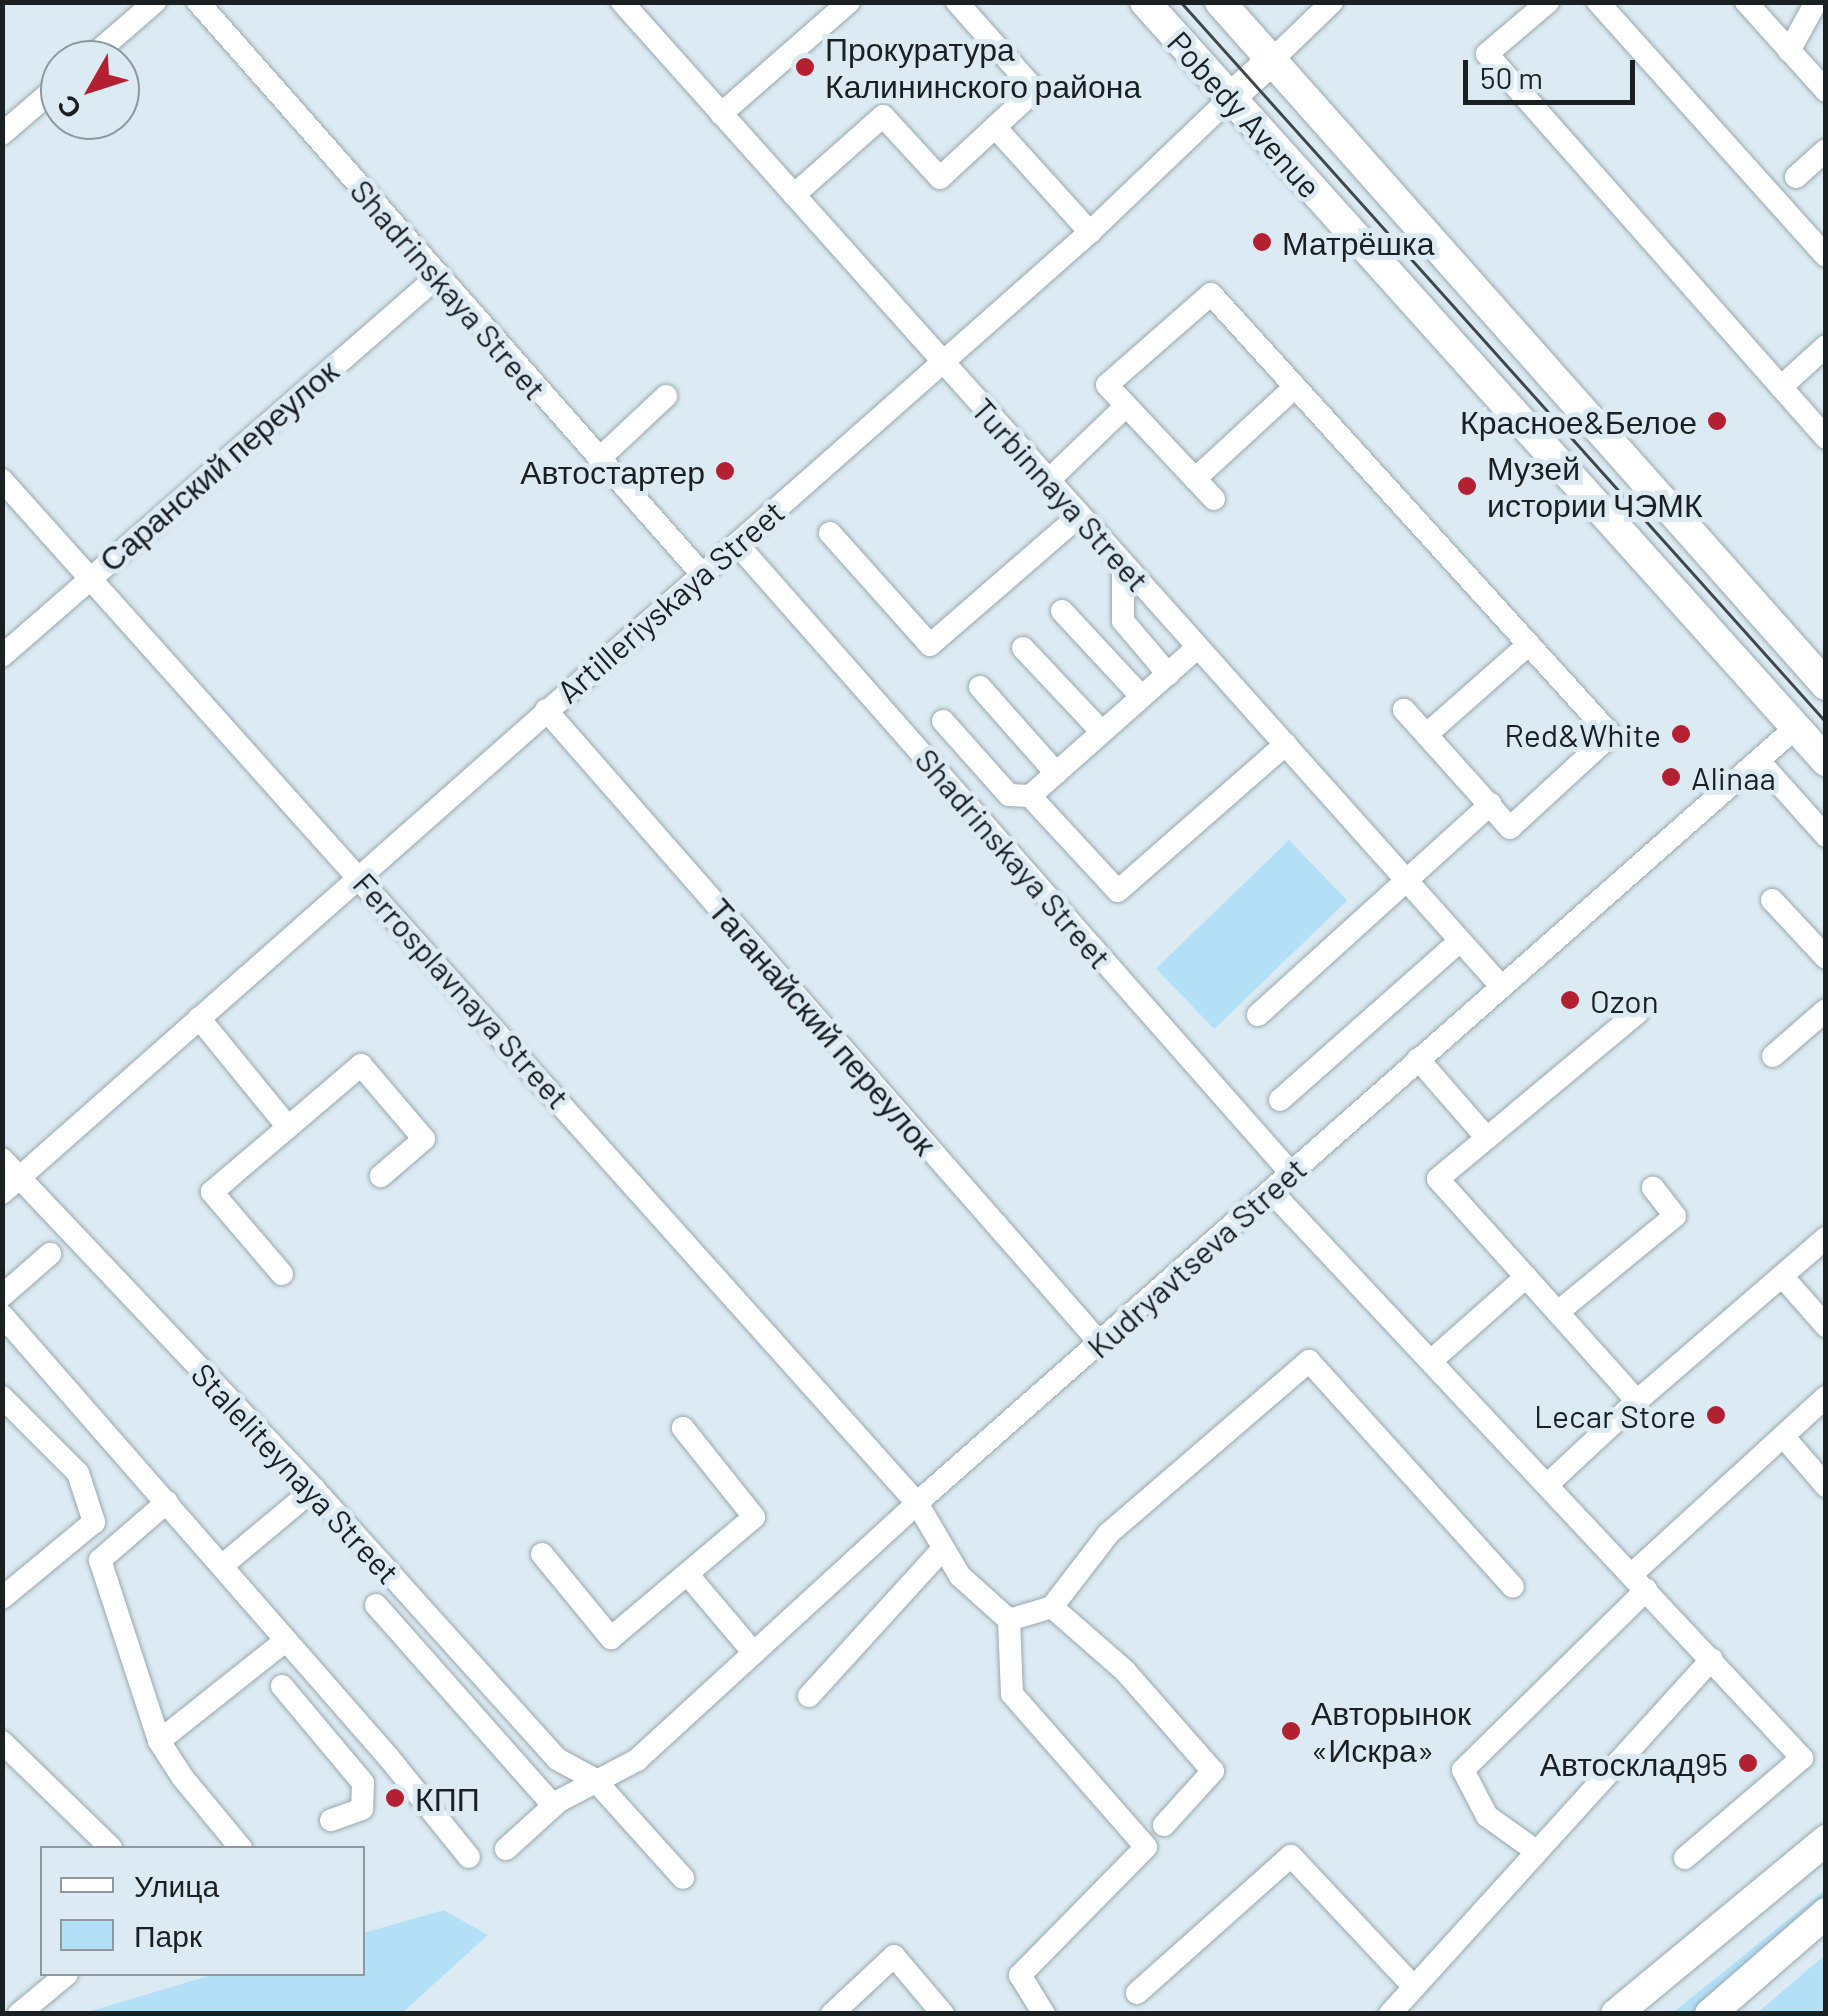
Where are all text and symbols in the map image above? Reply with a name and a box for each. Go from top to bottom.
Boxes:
street label: Pobedy Avenue [1160,23,1330,205]
place label: Прокуратура Калининского района [825,30,1141,105]
north arrow [40,40,140,140]
scale bar [1468,40,1640,102]
marker: Прокуратура Калининского района [794,56,816,78]
text: 50 m [1480,59,1543,95]
text: С [49,89,88,126]
street label: Shadrinskaya Street [343,171,555,407]
place label: Матрёшка [1282,223,1435,261]
marker: Матрёшка [1251,231,1273,253]
street label: Саранский переулок [91,351,345,579]
street label: Turbinnaya Street [964,390,1158,598]
place label: Красное&Белое [1460,402,1697,440]
marker: Красное&Белое [1706,410,1728,432]
place label: Музей истории ЧЭМК [1487,449,1703,524]
place label: Автостартер [520,452,705,490]
marker: Автостартер [714,460,736,482]
marker: Музей истории ЧЭМК [1456,475,1478,497]
street label: Artilleriyskaya Street [549,492,791,710]
place label: Red&White [1504,715,1661,753]
marker: Red&White [1670,723,1692,745]
street label: Shadrinskaya Street [908,740,1120,976]
place label: Alinaa [1691,758,1776,796]
marker: Alinaa [1660,766,1682,788]
street label: Ferrosplavnaya Street [346,864,578,1116]
street label: Таганайский переулок [701,890,945,1162]
place label: Ozon [1590,981,1659,1019]
marker: Ozon [1559,989,1581,1011]
street label: Kudryavtseva Street [1079,1149,1313,1365]
street label: Staleliteynaya Street [184,1355,408,1591]
place label: Lecar Store [1534,1396,1696,1434]
marker: Lecar Store [1705,1404,1727,1426]
place label: Авторынок «Искра» [1311,1694,1471,1769]
marker: Авторынок «Искра» [1280,1720,1302,1742]
place label: Автосклад95 [1540,1744,1728,1782]
marker: Автосклад95 [1737,1752,1759,1774]
place label: КПП [415,1779,480,1817]
marker: КПП [384,1787,406,1809]
legend [40,1846,365,1976]
text: Улица [134,1867,219,1903]
text: Парк [134,1917,202,1953]

